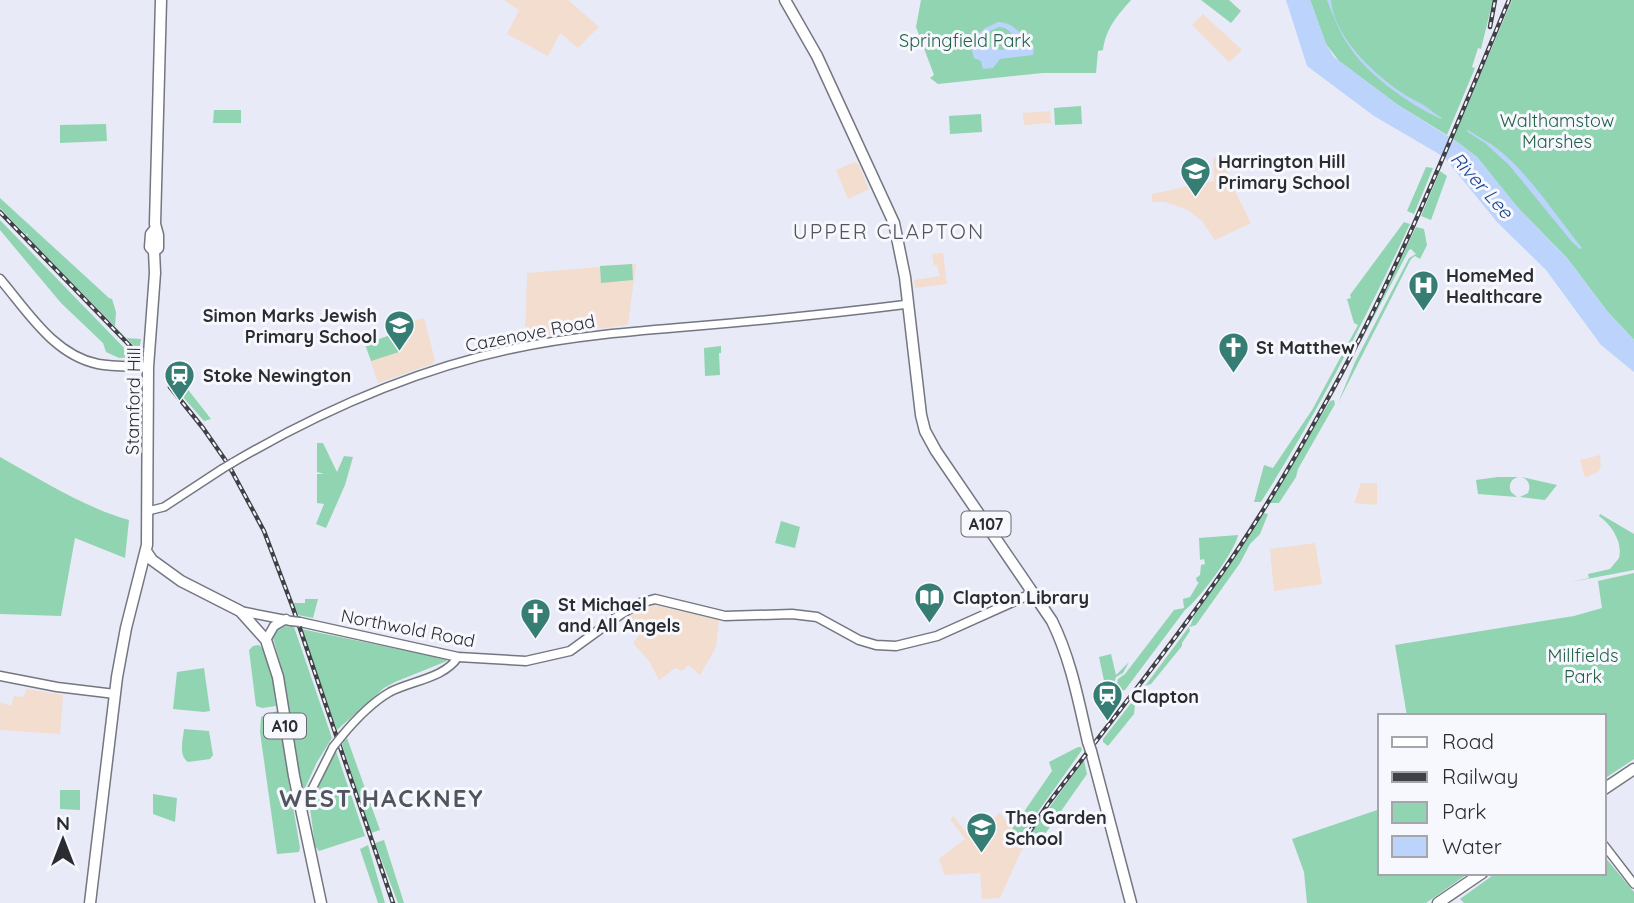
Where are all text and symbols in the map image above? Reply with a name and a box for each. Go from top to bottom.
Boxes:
park label: Springfield Park [899,29,1031,52]
park label: Walthamstow Marshes [1500,109,1614,153]
water label: River Lee [1446,147,1519,224]
place label: Harrington Hill Primary School [1218,150,1350,194]
school or university icon: Harrington Hill Primary School [1178,154,1212,198]
district label: UPPER CLAPTON [793,218,985,244]
place label: HomeMed Healthcare [1446,264,1542,308]
hospital icon: HomeMed Healthcare [1406,268,1440,312]
place label: Simon Marks Jewish Primary School [203,304,377,348]
school or university icon: Simon Marks Jewish Primary School [383,308,417,352]
street label: Cazenove Road [463,309,597,357]
church icon: St Matthew [1216,330,1250,374]
place label: St Matthew [1256,336,1355,359]
street label: Stamford Hill [121,347,145,455]
station icon: Stoke Newington [163,358,197,402]
place label: Stoke Newington [203,364,351,387]
road number: A107 [962,512,1010,537]
library icon: Clapton Library [913,580,947,624]
place label: Clapton Library [953,586,1089,609]
place label: St Michael and All Angels [558,593,680,637]
church icon: St Michael and All Angels [518,597,552,641]
street label: Northwold Road [339,604,477,652]
park label: Millfields Park [1548,644,1618,688]
station icon: Clapton [1091,679,1125,723]
place label: Clapton [1131,685,1199,708]
road number: A10 [264,713,306,738]
legend [1378,714,1606,875]
text: Road [1442,728,1494,754]
text: Railway [1442,763,1518,789]
district label: WEST HACKNEY [279,783,485,813]
text: Park [1442,798,1486,824]
north arrow [28,805,98,875]
place label: The Garden School [1005,806,1107,850]
school or university icon: The Garden School [965,810,999,854]
text: N [56,811,70,835]
text: Water [1442,833,1502,859]

